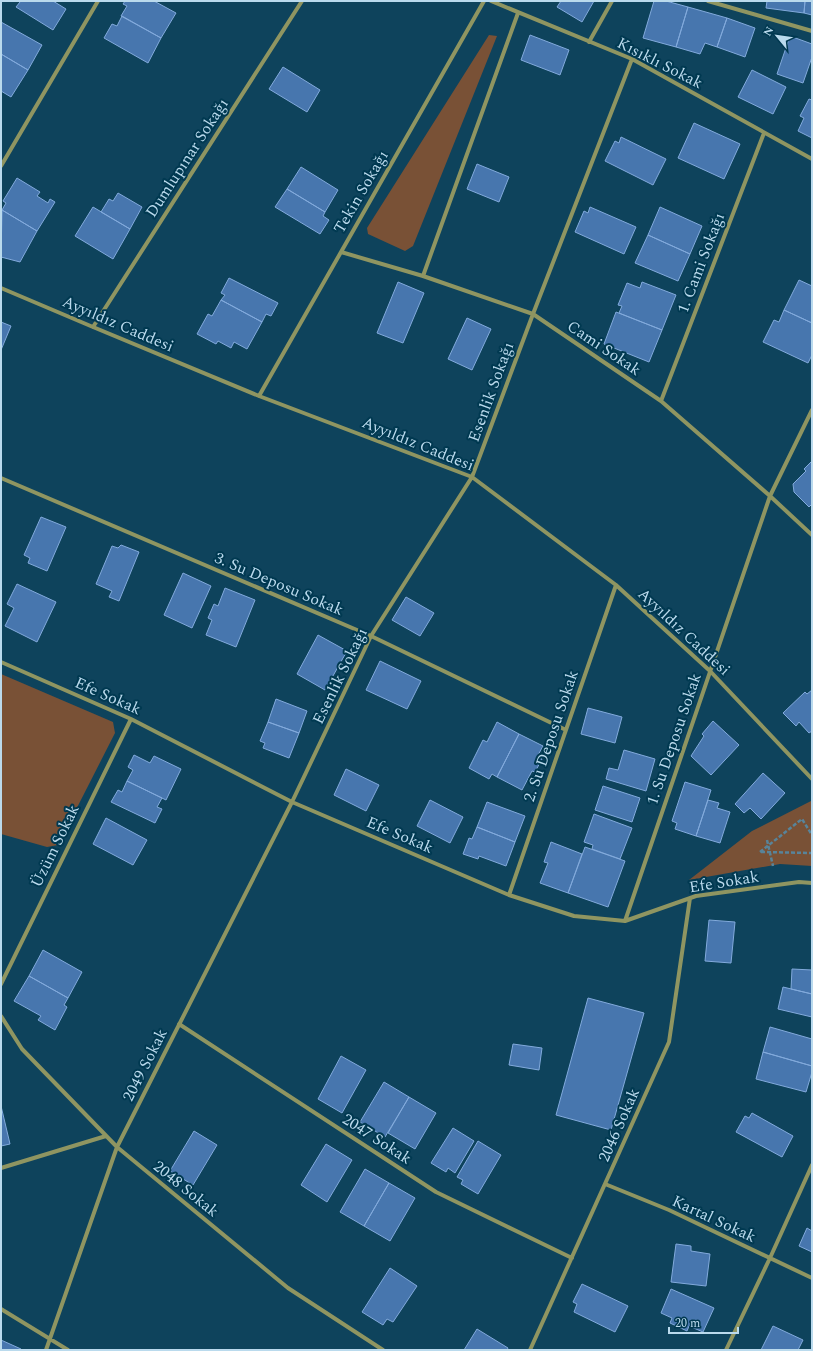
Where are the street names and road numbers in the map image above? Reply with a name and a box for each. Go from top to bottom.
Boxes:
street label: Kısıklı Sokak [613,31,707,95]
street label: Dumlupınar Sokağı [139,94,235,222]
street label: Tekin Sokağı [328,146,394,238]
street label: 1. Cami Sokağı [671,209,731,317]
street label: Ayyıldız Caddesi [58,290,178,358]
street label: Cami Sokak [562,314,646,382]
street label: Esenlik Sokağı [462,339,520,445]
street label: Ayyıldız Caddesi [358,411,478,477]
street label: 3. Su Deposu Sokak [211,546,347,622]
street label: Ayyıldız Caddesi [632,583,736,681]
street label: Esenlik Sokağı [306,624,374,728]
street label: 2. Su Deposu Sokak [517,667,585,805]
street label: 1. Su Deposu Sokak [640,670,708,808]
street label: Efe Sokak [71,671,145,721]
street label: Üzüm Sokak [25,800,86,892]
street label: Efe Sokak [363,810,437,860]
street label: Efe Sokak [687,865,761,899]
street label: 2049 Sokak [116,1024,174,1106]
street label: 2046 Sokak [592,1084,646,1166]
street label: 2047 Sokak [337,1107,417,1171]
street label: 2048 Sokak [148,1155,224,1223]
street label: Kartal Sokak [668,1189,760,1249]

